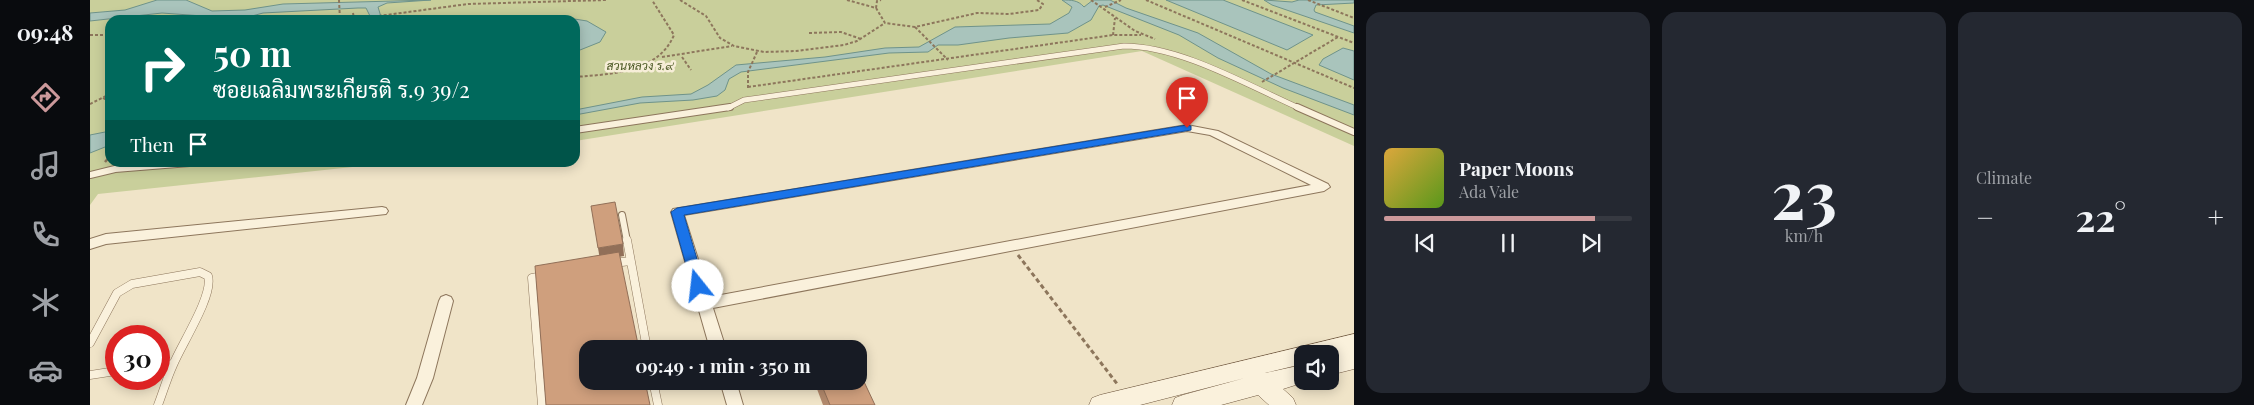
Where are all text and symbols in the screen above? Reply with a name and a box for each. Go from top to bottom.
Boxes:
text: 09:48 [17,17,73,47]
text: 50 m [213,29,291,76]
icon: right [130,35,195,100]
park label: สวนหลวง ร.๙ [606,57,674,73]
text: ซอยเฉลิมพระเกียรติ ร.9 39/2 [213,74,470,104]
pin [1166,77,1208,128]
icon: directions [28,80,63,115]
icon: arrive [1173,84,1201,112]
icon: arrive [184,130,212,158]
text: Then [130,131,174,157]
icon: music [28,148,63,183]
text: 23 [1771,149,1837,235]
text: Paper Moons [1459,155,1574,181]
text: Climate [1976,167,2032,188]
text: Ada Vale [1459,181,1519,202]
text: 22° [2076,191,2126,242]
text: − [1976,198,1994,235]
text: + [2208,198,2224,235]
icon: phone [28,217,63,252]
text: km/h [1785,225,1823,246]
icon: previous [1411,229,1439,257]
icon: pause [1494,229,1522,257]
icon: next [1577,229,1605,257]
position arrow [671,259,723,311]
icon: climate [28,285,63,320]
speed limit sign: 30 [105,325,170,390]
map controls [1294,345,1339,390]
button: sound [1294,345,1339,390]
text: 09:49 · 1 min · 350 m [635,352,811,378]
icon: car [28,353,63,388]

